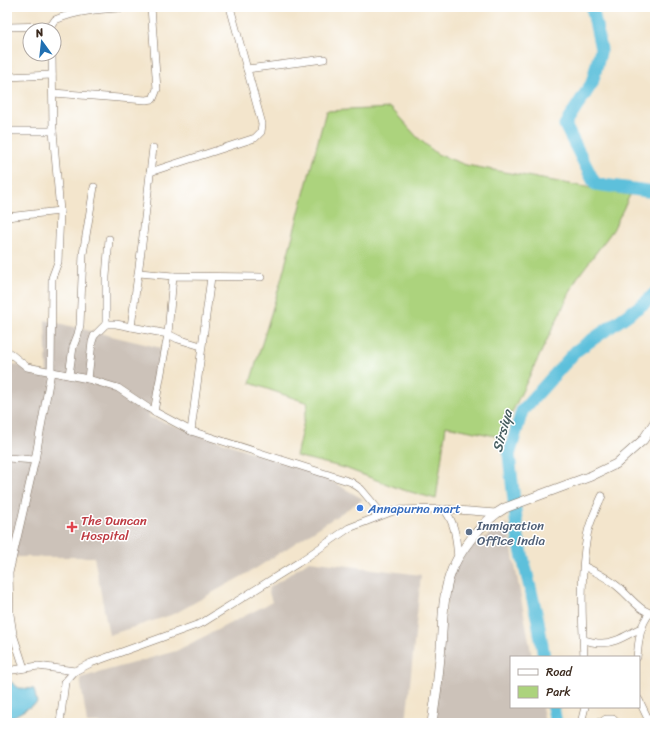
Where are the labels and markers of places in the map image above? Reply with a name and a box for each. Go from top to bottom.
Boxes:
place label: Annapurna mart [367,497,461,520]
marker: Annapurna mart [355,503,365,513]
place label: The Duncan Hospital [81,509,147,547]
place label: Inmigration Office India [476,514,546,552]
marker: The Duncan Hospital [66,521,78,533]
marker: Inmigration Office India [464,527,474,537]

